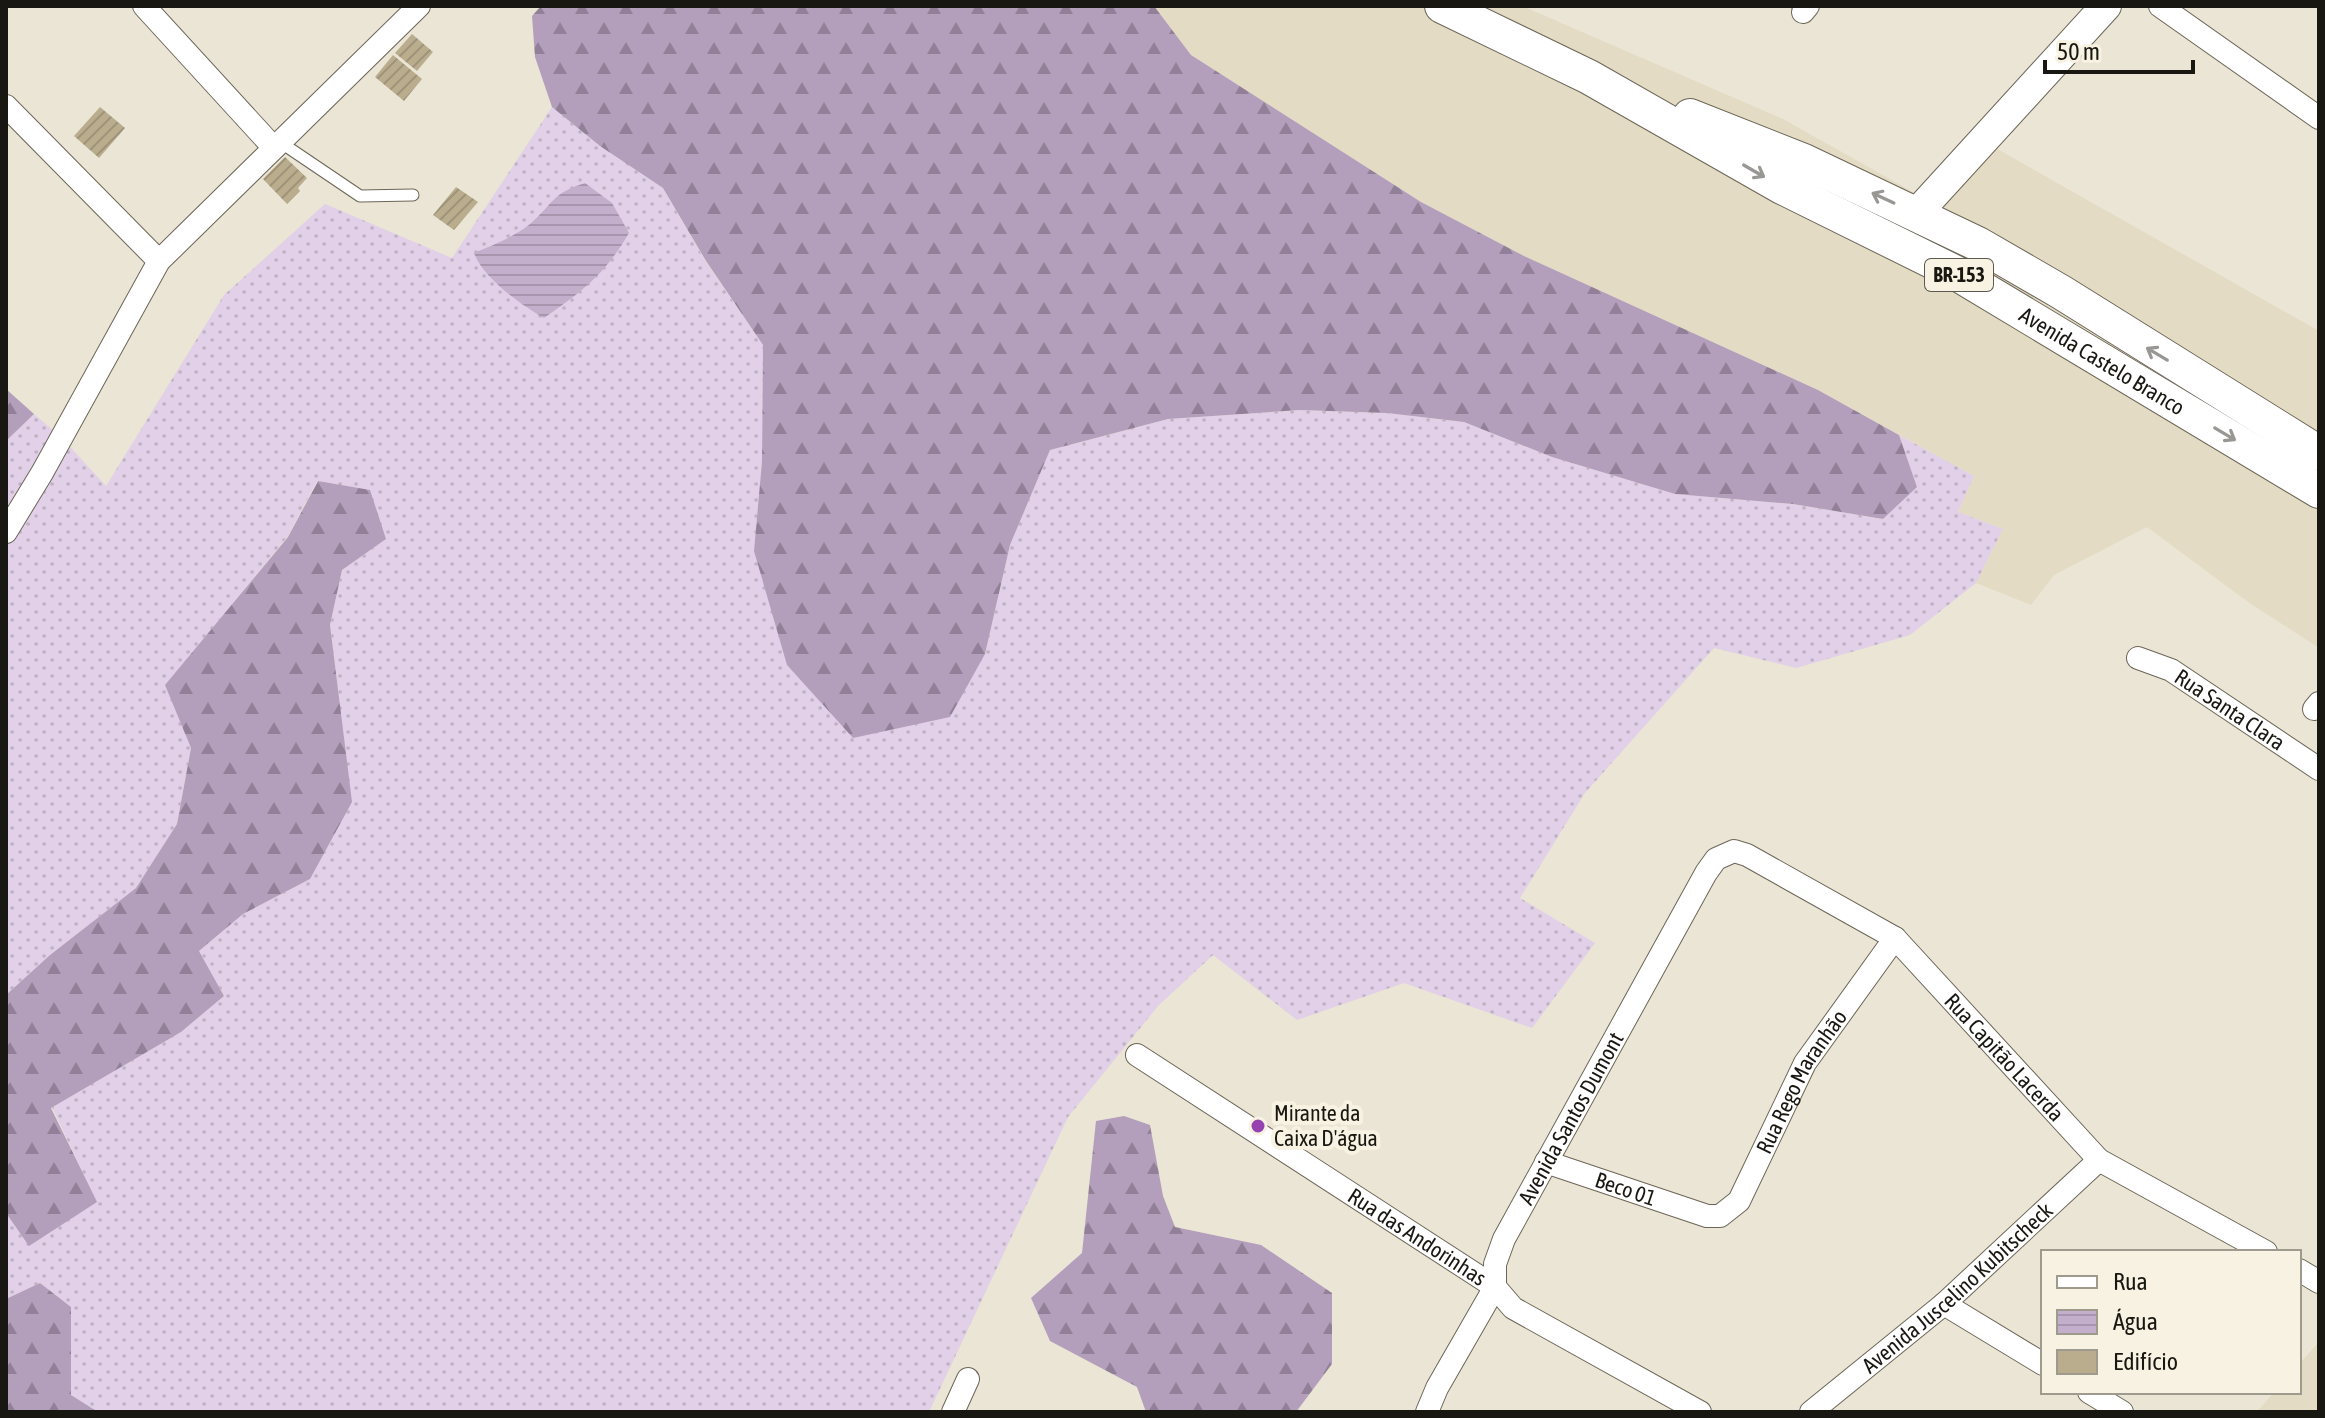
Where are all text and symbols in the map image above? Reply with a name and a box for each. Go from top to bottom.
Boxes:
scale bar [2045,24,2193,74]
text: 50 m [2057,38,2100,65]
one-way arrow [1742,163,1765,179]
one-way arrow [1871,190,1895,205]
road number: BR-153 [1925,259,1993,291]
street label: Avenida Castelo Branco [2015,301,2189,420]
one-way arrow [2146,345,2169,361]
one-way arrow [2213,426,2236,442]
street label: Rua Santa Clara [2170,663,2290,756]
street label: Rua Capitão Lacerda [1939,988,2070,1126]
street label: Rua Rego Maranhão [1751,1004,1852,1158]
street label: Avenida Santos Dumont [1513,1028,1629,1209]
place label: Mirante da Caixa D'água [1274,1100,1378,1151]
marker: Mirante da Caixa D'água [1249,1117,1267,1135]
street label: Beco 01 [1592,1166,1659,1211]
street label: Rua das Andorinhas [1343,1182,1491,1291]
street label: Avenida Juscelino Kubitscheck [1857,1197,2058,1378]
legend [2041,1250,2301,1394]
text: Rua [2113,1268,2148,1295]
text: Água [2113,1308,2158,1335]
text: Edifício [2113,1348,2178,1375]

